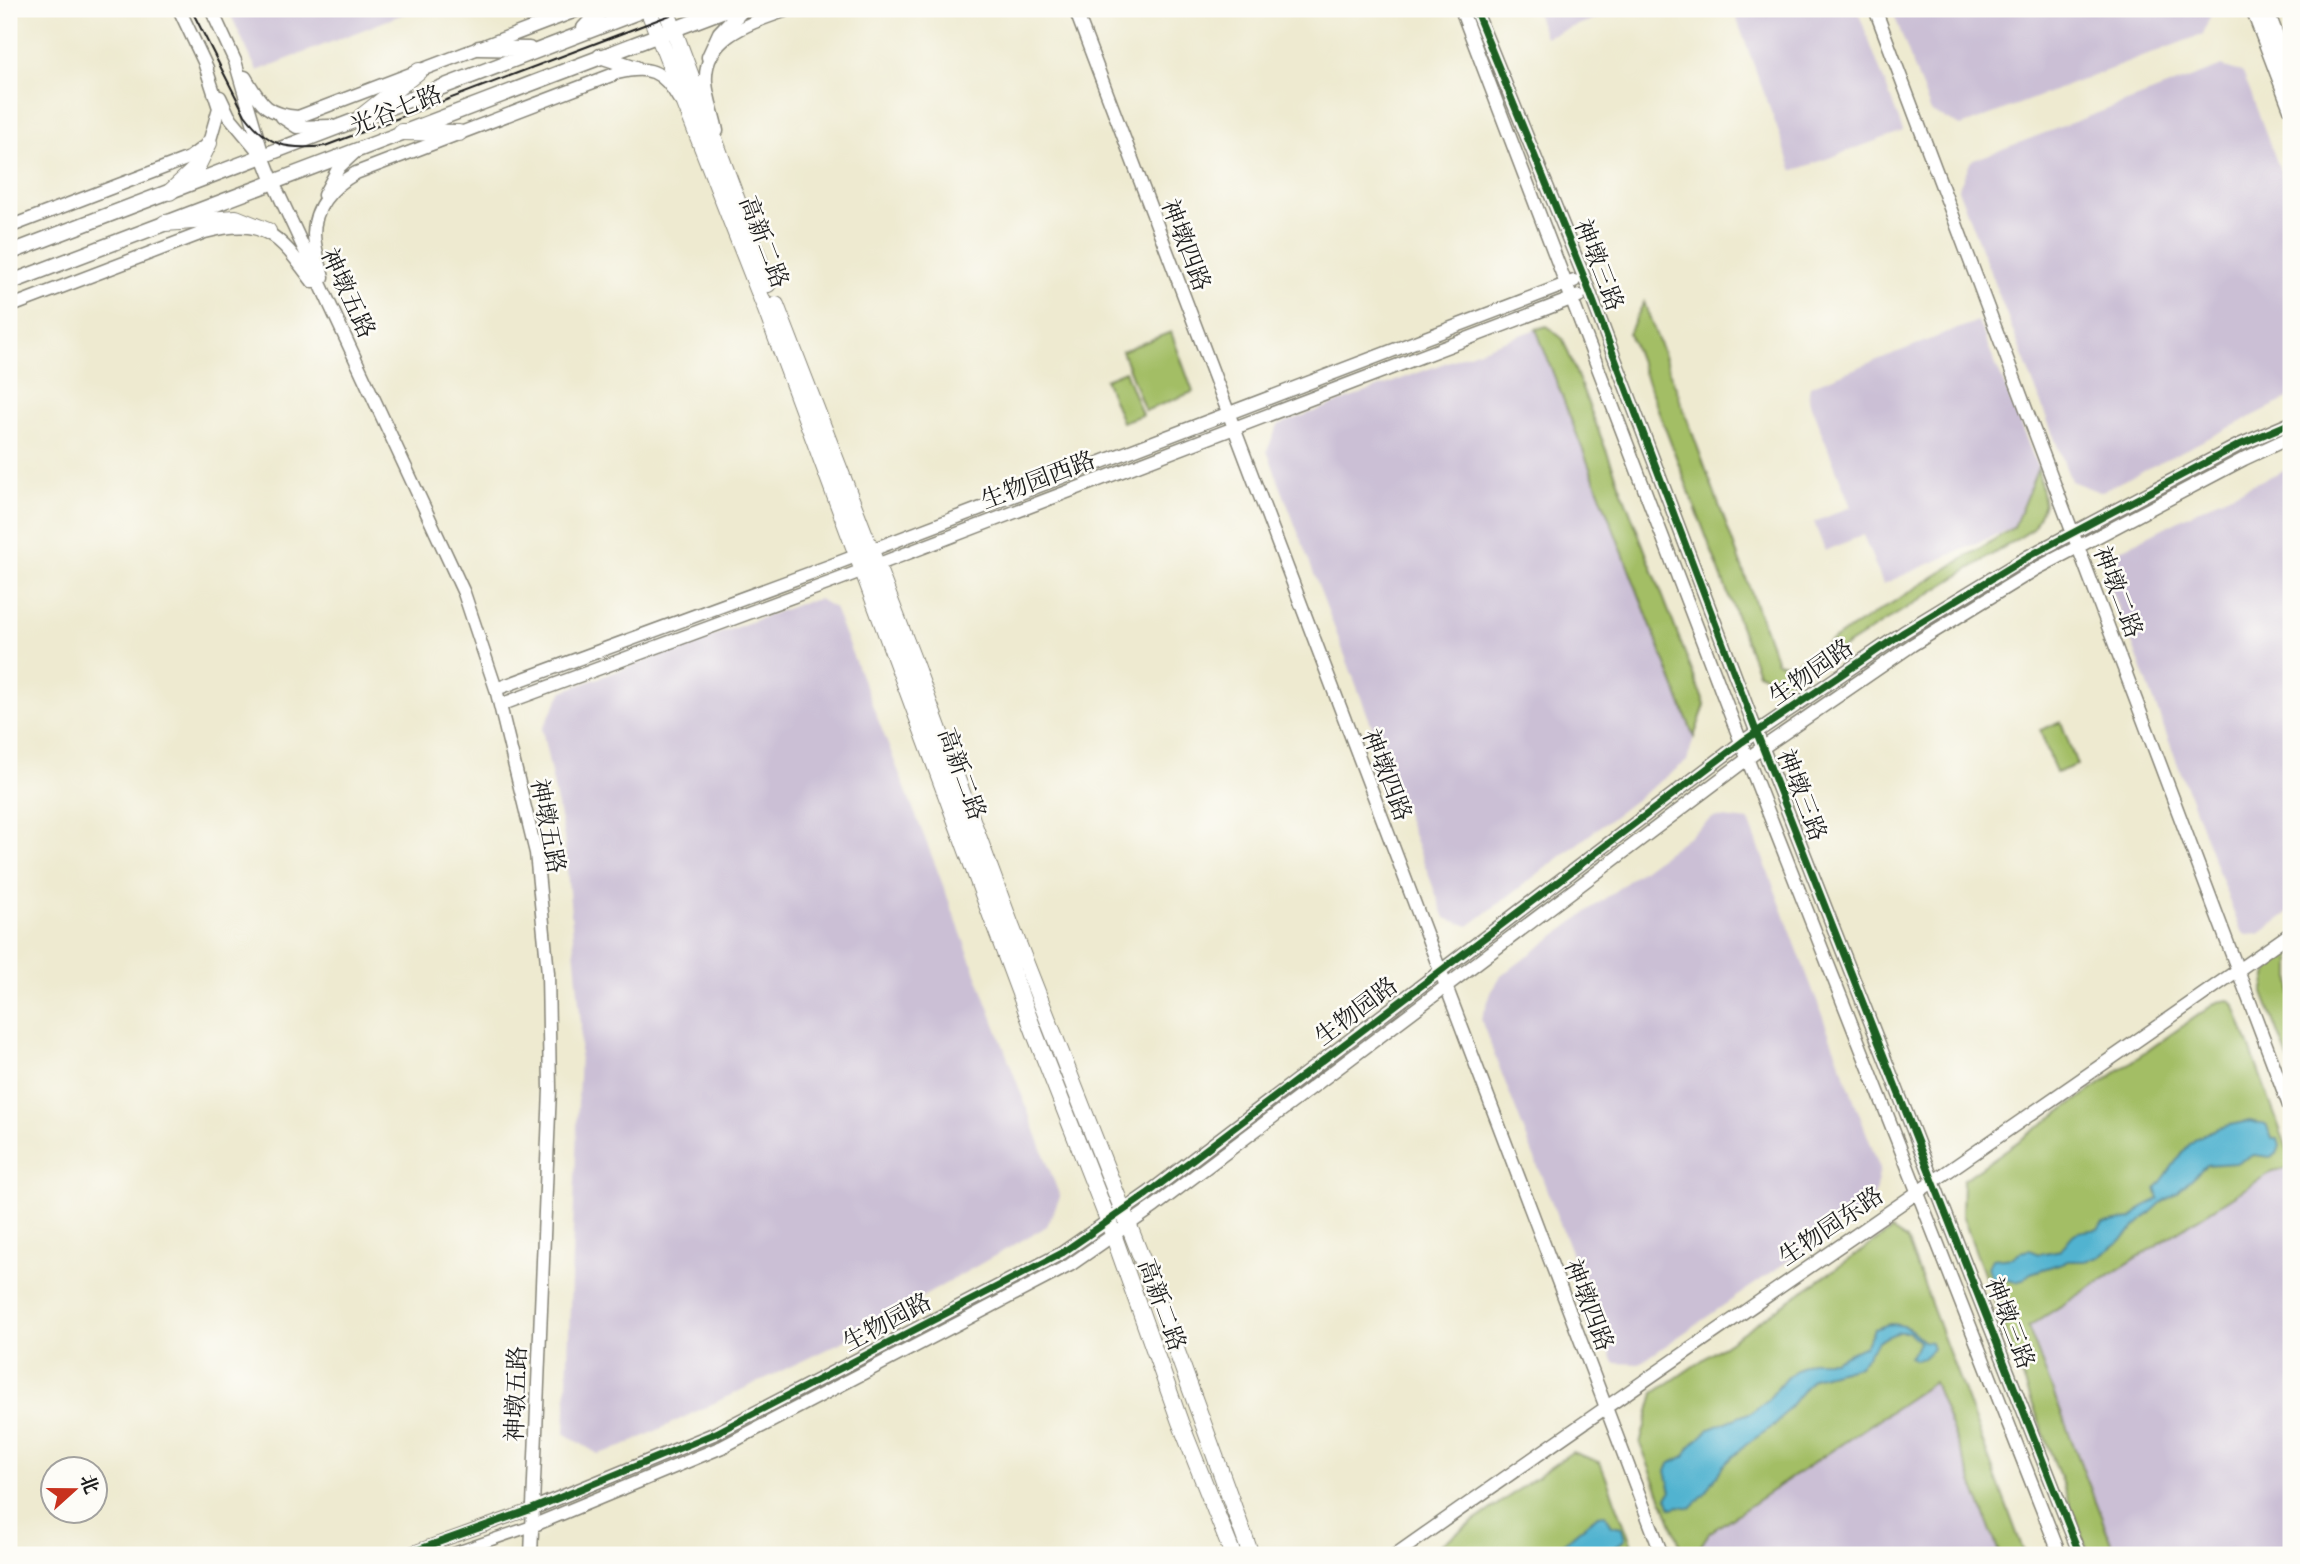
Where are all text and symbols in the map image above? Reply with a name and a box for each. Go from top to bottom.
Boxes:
street label: 光谷七路 [345,78,446,141]
street label: 高新二路 [733,191,796,292]
street label: 神墩四路 [1155,194,1218,295]
street label: 神墩三路 [1568,214,1631,315]
street label: 神墩五路 [314,243,383,343]
street label: 生物园西路 [976,444,1099,516]
street label: 神墩二路 [2087,541,2150,642]
street label: 生物园路 [1763,631,1859,712]
street label: 高新二路 [931,723,993,824]
street label: 神墩四路 [1356,724,1419,825]
street label: 神墩三路 [1771,744,1834,845]
street label: 神墩五路 [524,776,573,876]
street label: 生物园路 [1308,969,1403,1052]
street label: 生物园东路 [1772,1179,1889,1272]
street label: 高新二路 [1131,1254,1193,1355]
street label: 神墩四路 [1558,1254,1621,1355]
street label: 神墩三路 [1979,1272,2042,1373]
street label: 生物园路 [837,1285,936,1358]
street label: 神墩五路 [498,1345,533,1442]
north arrow [38,1456,108,1526]
text: 北 [74,1471,104,1497]

